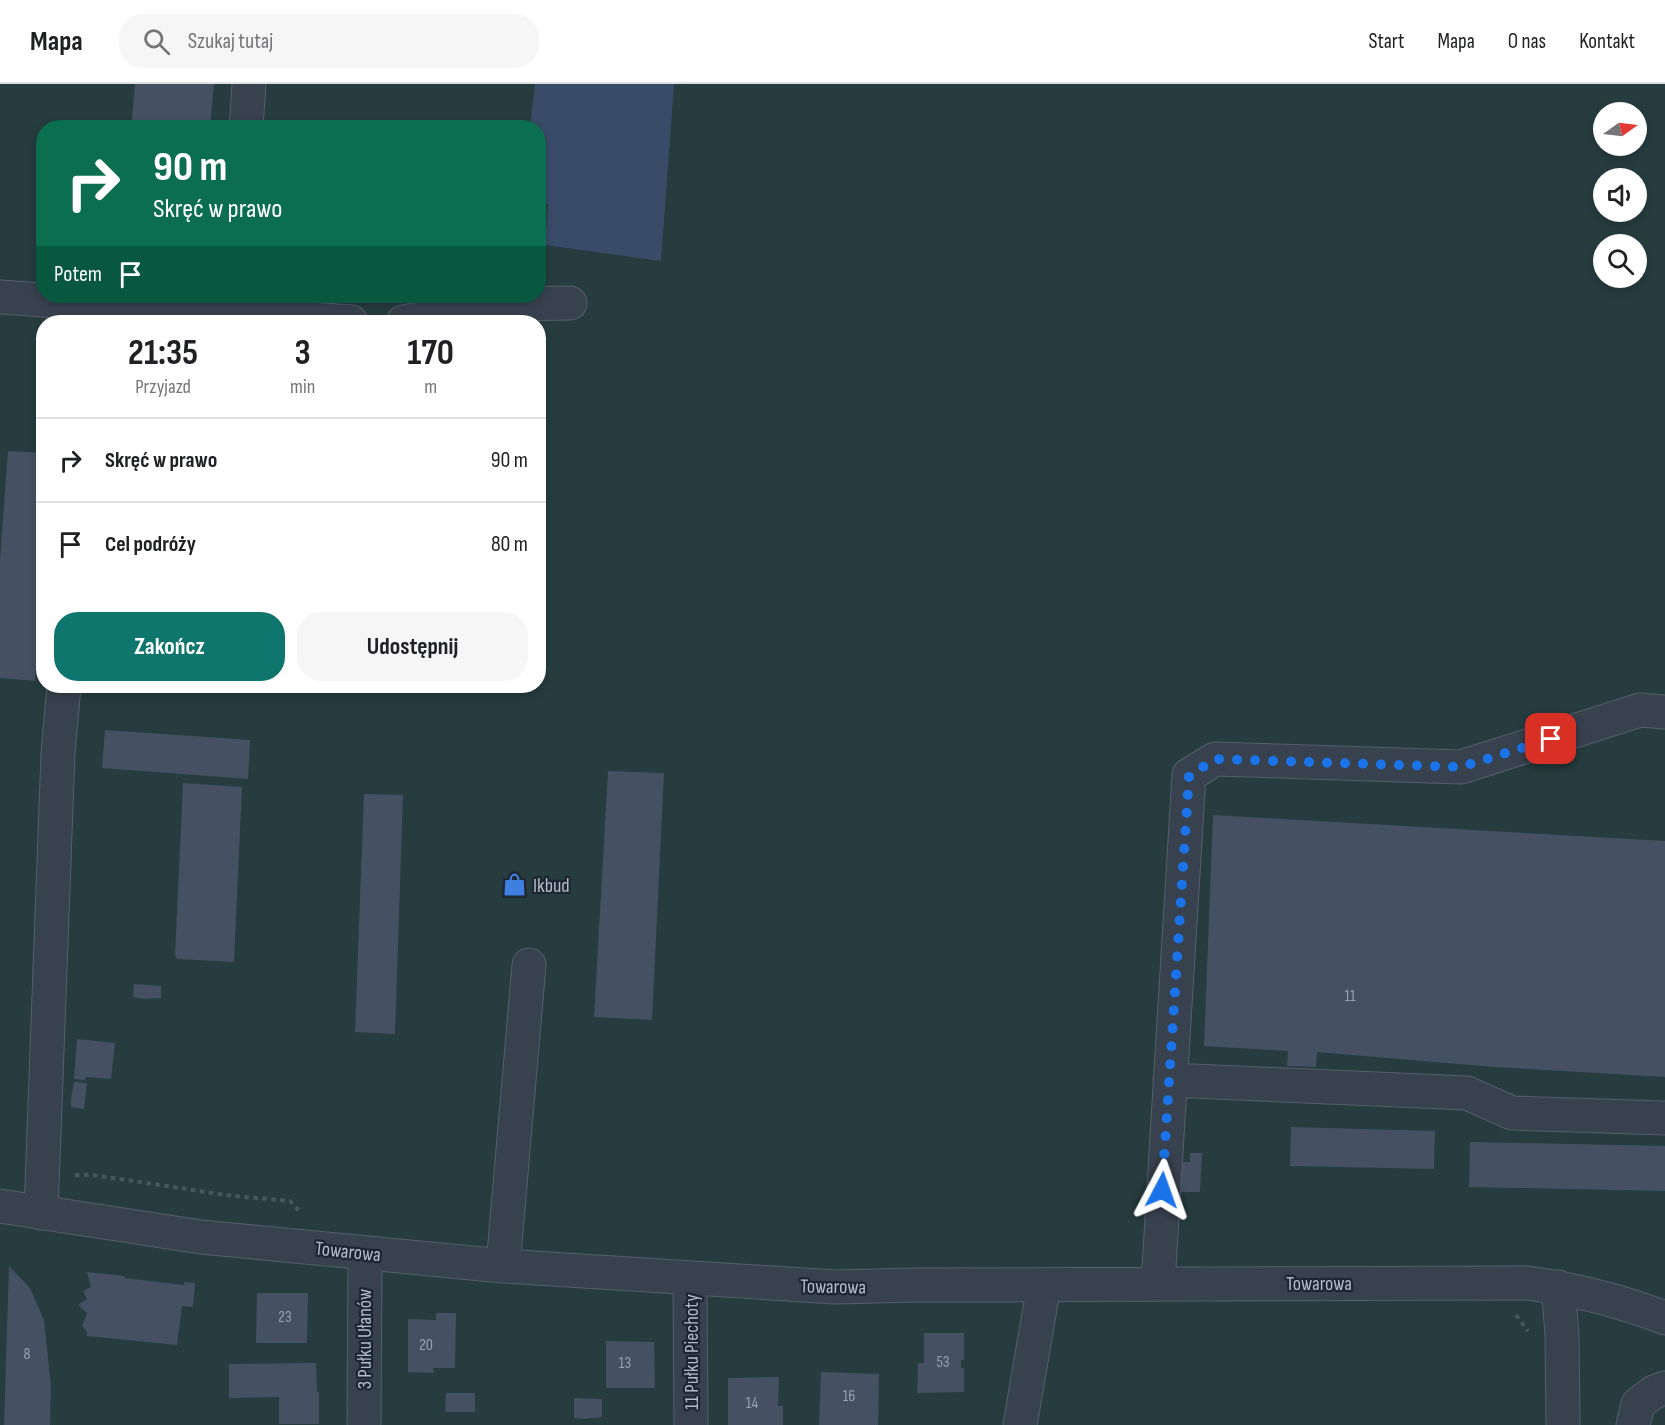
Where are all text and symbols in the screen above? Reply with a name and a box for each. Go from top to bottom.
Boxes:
search box [119,14,539,68]
text: Mapa [30,25,83,58]
icon: search [140,25,173,58]
text: Szukaj tutaj [188,28,273,55]
text: Start [1368,29,1405,54]
text: Mapa [1438,29,1475,54]
text: O nas [1508,29,1546,54]
text: Kontakt [1579,29,1635,54]
north arrow [1593,102,1647,156]
map controls [1593,102,1647,288]
text: 90 m [153,142,227,193]
icon: right [54,144,132,222]
button: sound [1593,168,1647,222]
text: Skręć w prawo [153,193,283,225]
button: search [1593,234,1647,288]
icon: arrive [114,258,147,291]
text: Potem [54,261,102,288]
text: 21:35 [128,332,198,375]
text: 3 [295,332,311,375]
text: 170 [407,332,454,375]
text: Przyjazd [135,375,191,399]
text: min [290,375,315,399]
text: m [424,375,437,399]
icon: right [54,444,87,477]
text: Skręć w prawo [105,447,217,474]
text: 90 m [491,447,528,474]
icon: arrive [54,528,87,561]
text: Cel podróży [105,531,196,558]
text: 80 m [491,531,528,558]
button: Zakończ [54,612,285,681]
button: Udostępnij [297,612,528,681]
pin [1525,713,1576,764]
icon: arrive [1534,722,1567,755]
shop icon: Ikbud [502,872,528,898]
place label: Ikbud [533,874,570,898]
house number: 11 [1344,987,1356,1006]
position arrow [1130,1158,1194,1222]
street label: Towarowa [314,1237,382,1267]
street label: Towarowa [1286,1272,1352,1296]
street label: Towarowa [800,1274,866,1300]
street label: 3 Pułku Ułanów [353,1289,377,1389]
street label: 11 Pułku Piechoty [680,1294,704,1410]
house number: 23 [278,1308,292,1327]
house number: 20 [419,1336,433,1355]
house number: 8 [23,1345,31,1364]
house number: 53 [936,1353,950,1372]
house number: 13 [619,1354,631,1373]
house number: 16 [843,1387,855,1406]
house number: 14 [746,1394,758,1413]

